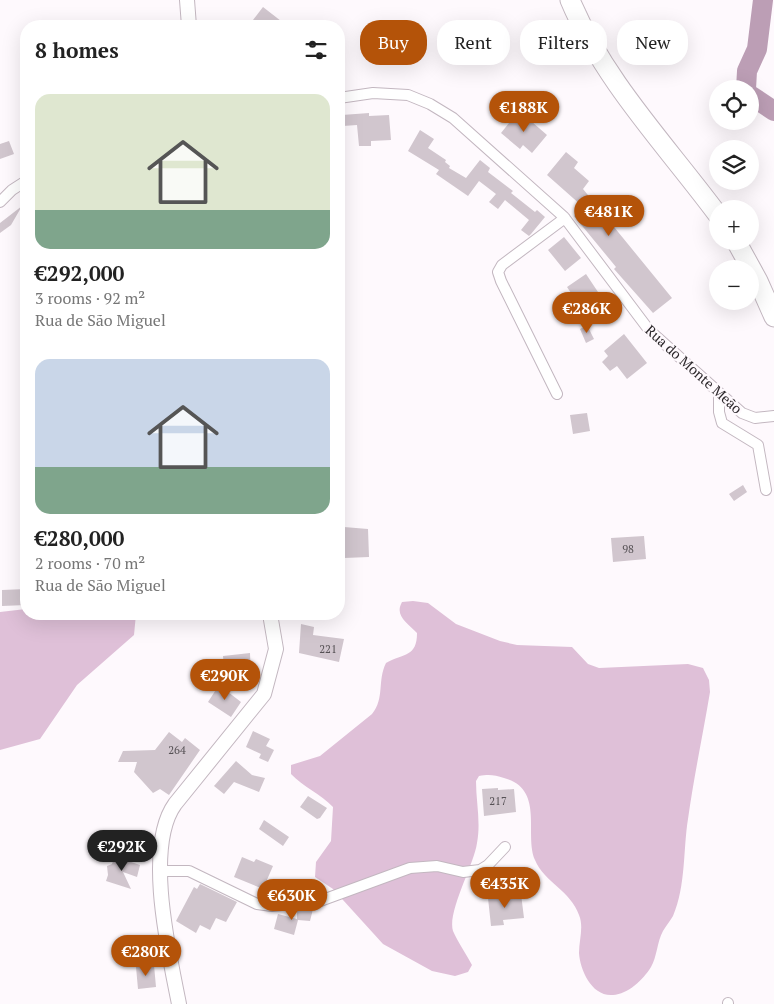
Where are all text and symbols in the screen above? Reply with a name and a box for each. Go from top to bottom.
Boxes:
chip: Buy [360,20,427,65]
chip: Rent [437,20,510,65]
chip: Filters [520,20,607,65]
chip: New [617,20,688,65]
text: 8 homes [35,36,119,64]
icon: filters [302,36,330,64]
map controls [709,80,759,310]
button: locate [709,80,759,130]
pin: €188K [489,90,559,133]
text: €188K [500,96,548,118]
icon: home [138,127,228,217]
button: layers [709,140,759,190]
pin: €481K [574,194,644,237]
text: €481K [585,200,633,222]
button: + [709,200,759,250]
text: €292,000 [35,259,124,287]
button: − [709,260,759,310]
text: 3 rooms · 92 m² [35,287,145,309]
pin: €286K [552,292,622,334]
text: €286K [563,297,611,319]
text: Rua de São Miguel [35,309,166,331]
street label: Rua do Monte Meão [642,320,747,418]
icon: home [138,392,228,482]
text: €280,000 [35,524,124,552]
house number: 98 [622,542,634,556]
text: 2 rooms · 70 m² [35,552,145,574]
text: Rua de São Miguel [35,574,166,596]
house number: 221 [319,642,337,656]
pin: €290K [190,658,260,701]
text: €290K [201,664,249,686]
house number: 264 [168,743,186,757]
house number: 217 [489,794,507,808]
pin: €292K [87,830,157,872]
text: €292K [98,835,146,857]
pin: €435K [470,866,540,909]
text: €435K [481,872,529,894]
pin: €630K [257,878,327,921]
text: €630K [268,884,316,906]
pin: €280K [111,934,181,977]
text: €280K [122,940,170,962]

